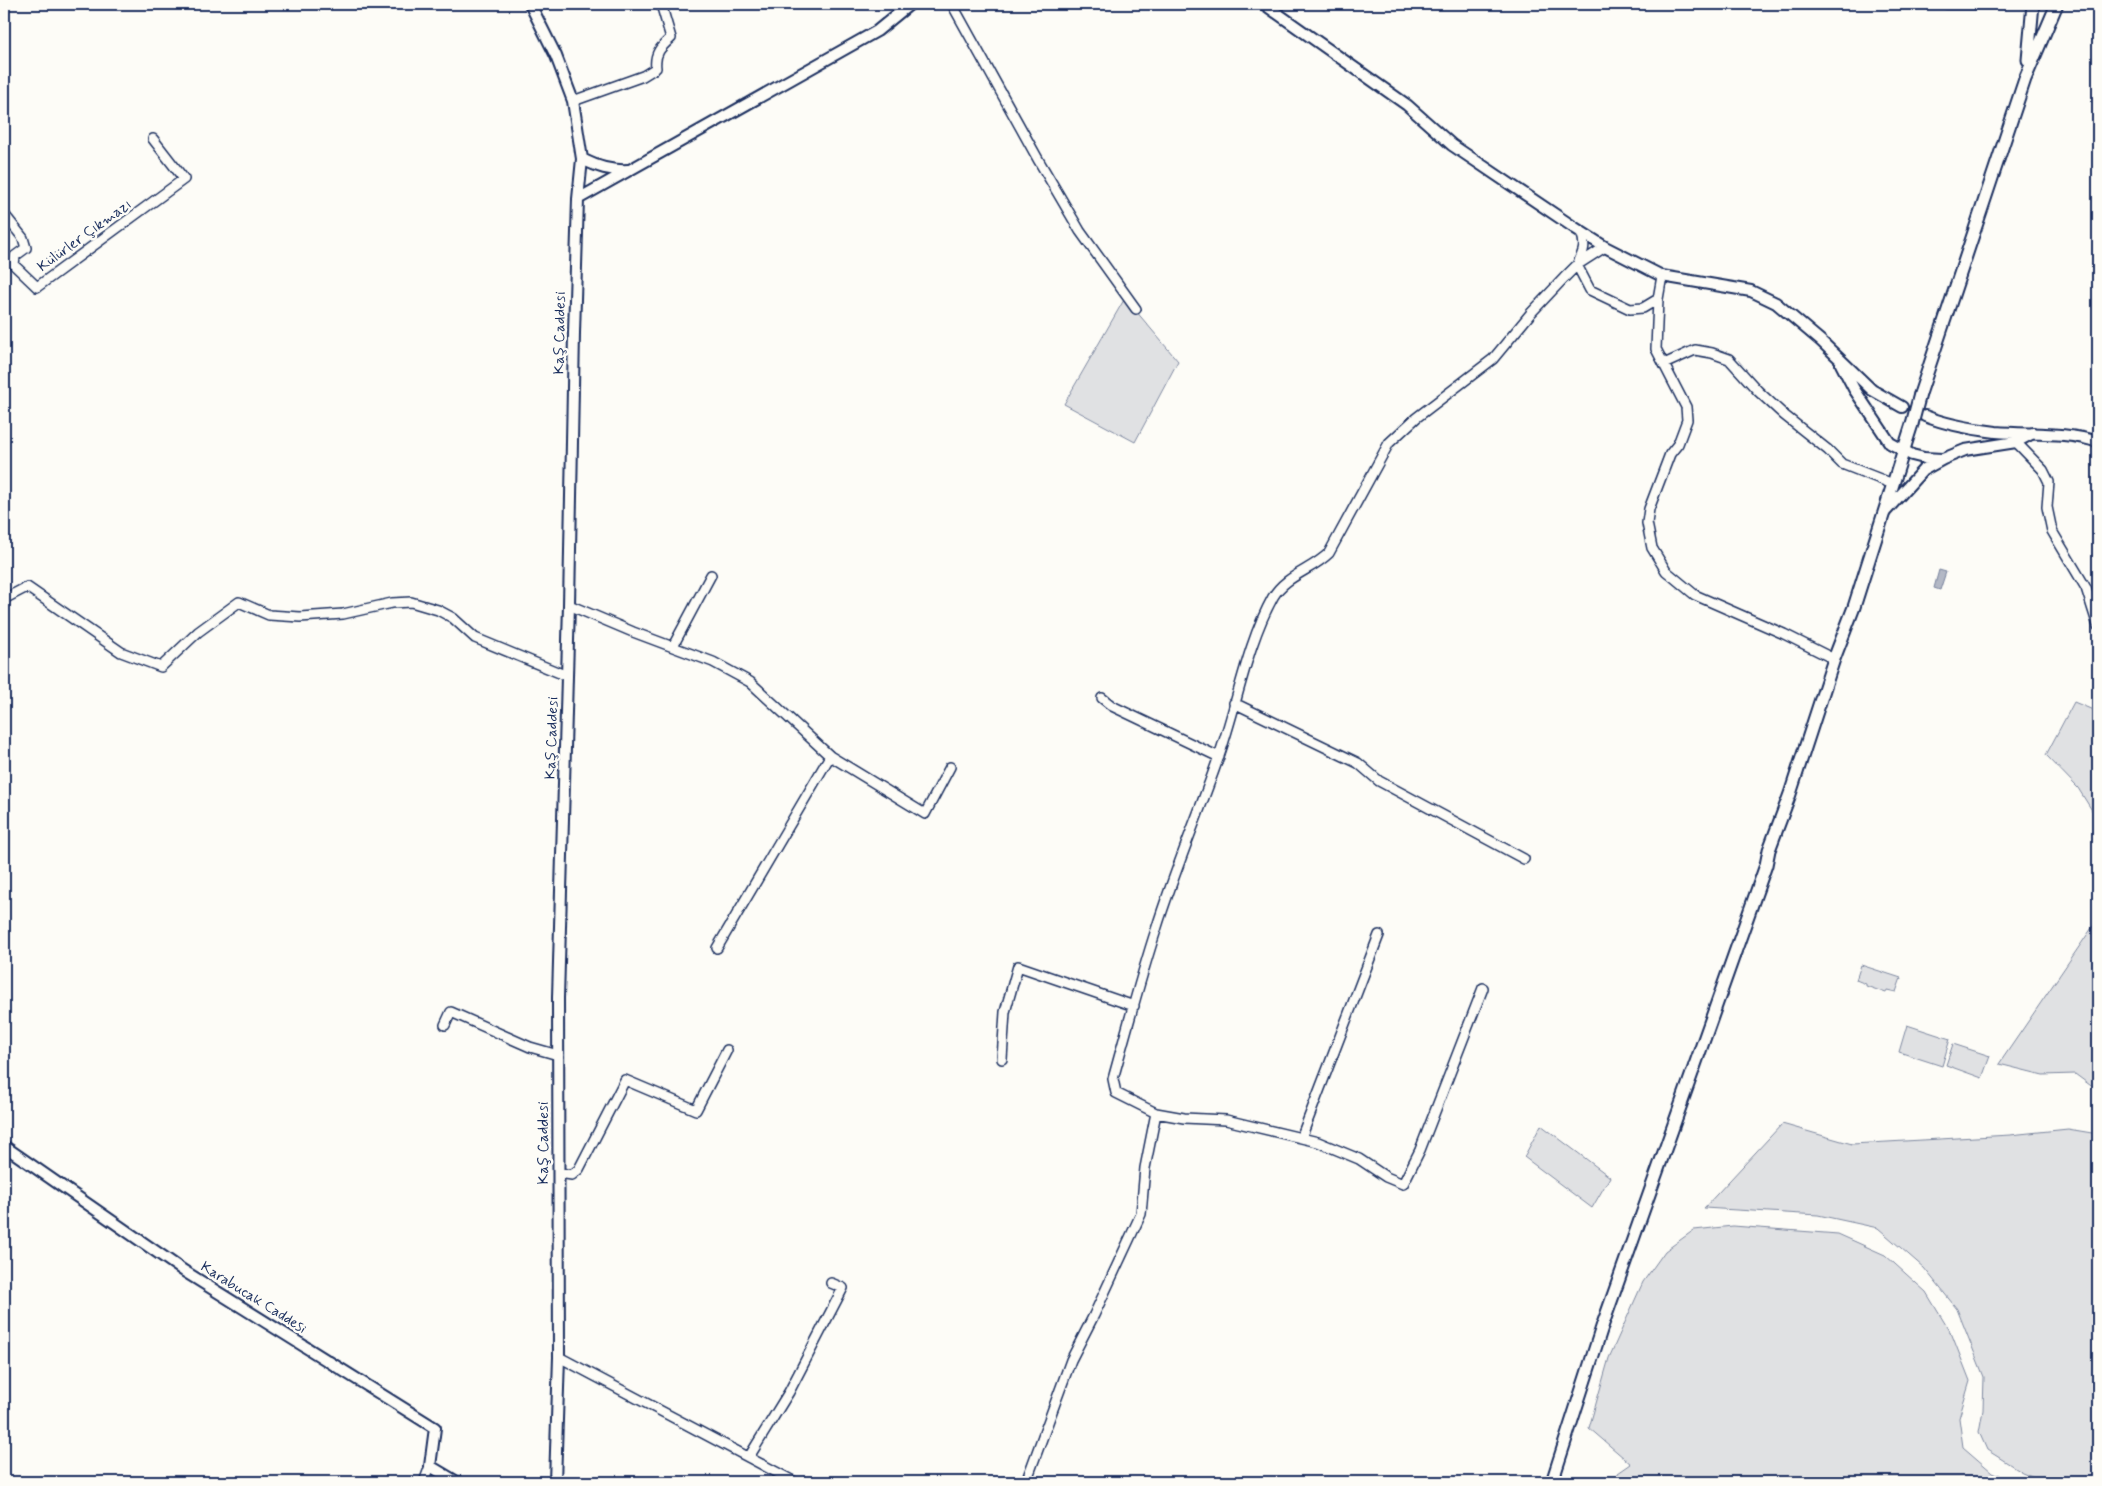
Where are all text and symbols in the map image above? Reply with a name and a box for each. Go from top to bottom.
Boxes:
street label: Külürler Çıkmazı [33,195,136,277]
street label: Kaş Caddesi [549,291,571,375]
street label: Kaş Caddesi [541,696,563,780]
street label: Kaş Caddesi [534,1102,554,1184]
street label: Karabucak Caddesi [197,1257,310,1339]

